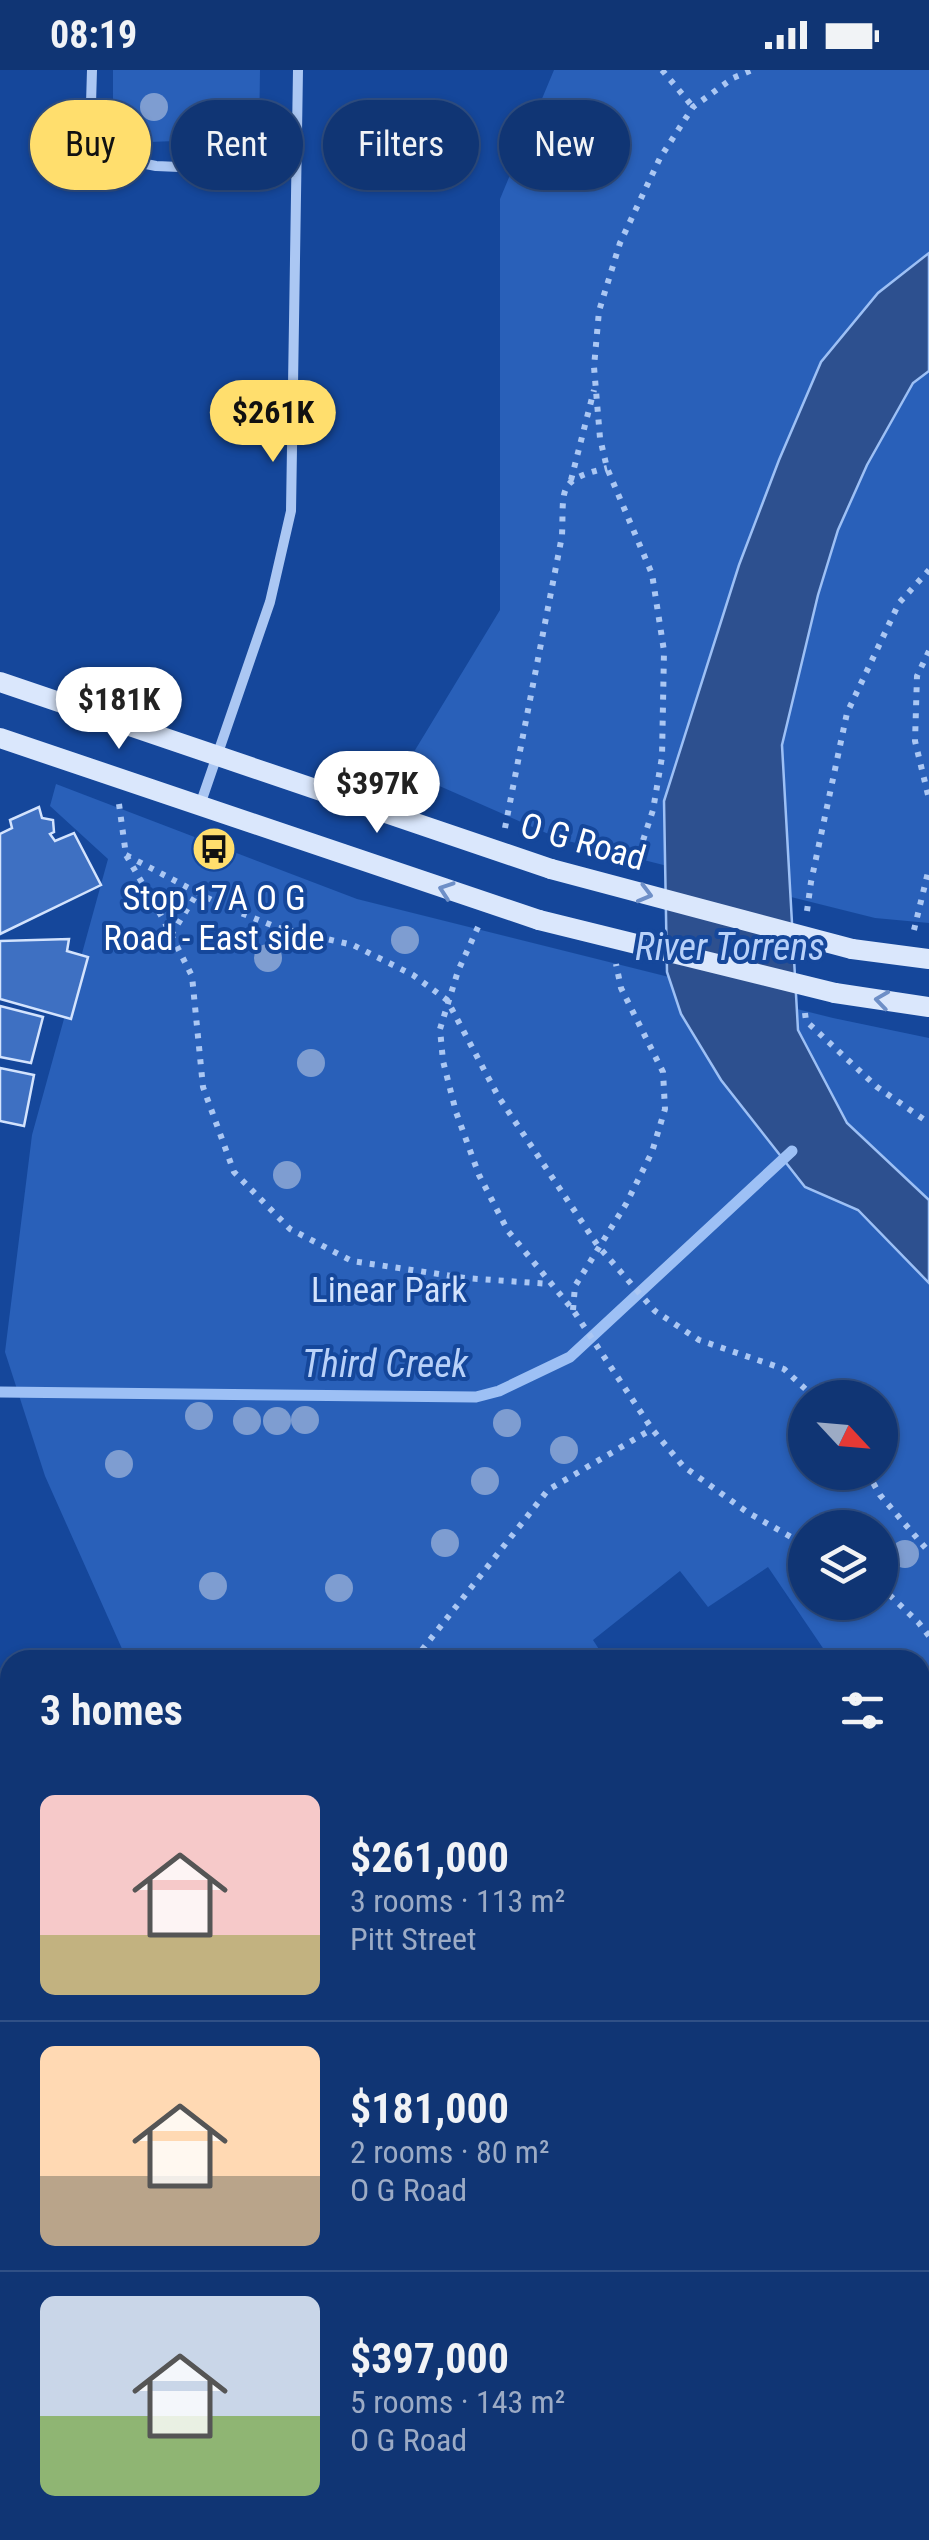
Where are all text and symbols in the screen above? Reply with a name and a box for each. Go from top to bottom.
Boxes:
text: 08:19 [50,13,137,57]
chip: Buy [30,100,151,190]
chip: Rent [171,100,303,190]
chip: Filters [323,100,479,190]
chip: New [499,100,630,190]
pin: $261K [203,380,343,465]
text: $261K [232,393,314,431]
pin: $181K [49,667,189,752]
text: $181K [78,680,160,718]
pin: $397K [307,751,447,836]
text: $397K [336,764,418,802]
street label: O G Road [516,805,650,879]
bus stop icon: Stop 17A O G Road - East side [191,826,237,872]
place label: Stop 17A O G Road - East side [103,878,325,959]
one-way arrow [438,881,456,902]
one-way arrow [636,882,654,903]
water label: River Torrens [635,925,825,969]
one-way arrow [874,990,890,1011]
park label: Linear Park [311,1270,467,1311]
water label: Third Creek [302,1342,469,1386]
north arrow [788,1380,898,1490]
map controls [788,1380,898,1620]
button: layers [788,1510,898,1620]
icon: filters [835,1683,890,1738]
text: 3 homes [40,1686,183,1735]
text: $261,000 [350,1833,509,1882]
icon: home [120,1835,240,1955]
text: 3 rooms · 113 m² [350,1882,565,1920]
text: Pitt Street [350,1920,476,1958]
text: $181,000 [350,2084,509,2133]
icon: home [120,2086,240,2206]
text: 2 rooms · 80 m² [350,2133,549,2171]
text: O G Road [350,2171,467,2209]
text: $397,000 [350,2334,509,2383]
icon: home [120,2336,240,2456]
text: 5 rooms · 143 m² [350,2383,565,2421]
text: O G Road [350,2421,467,2459]

